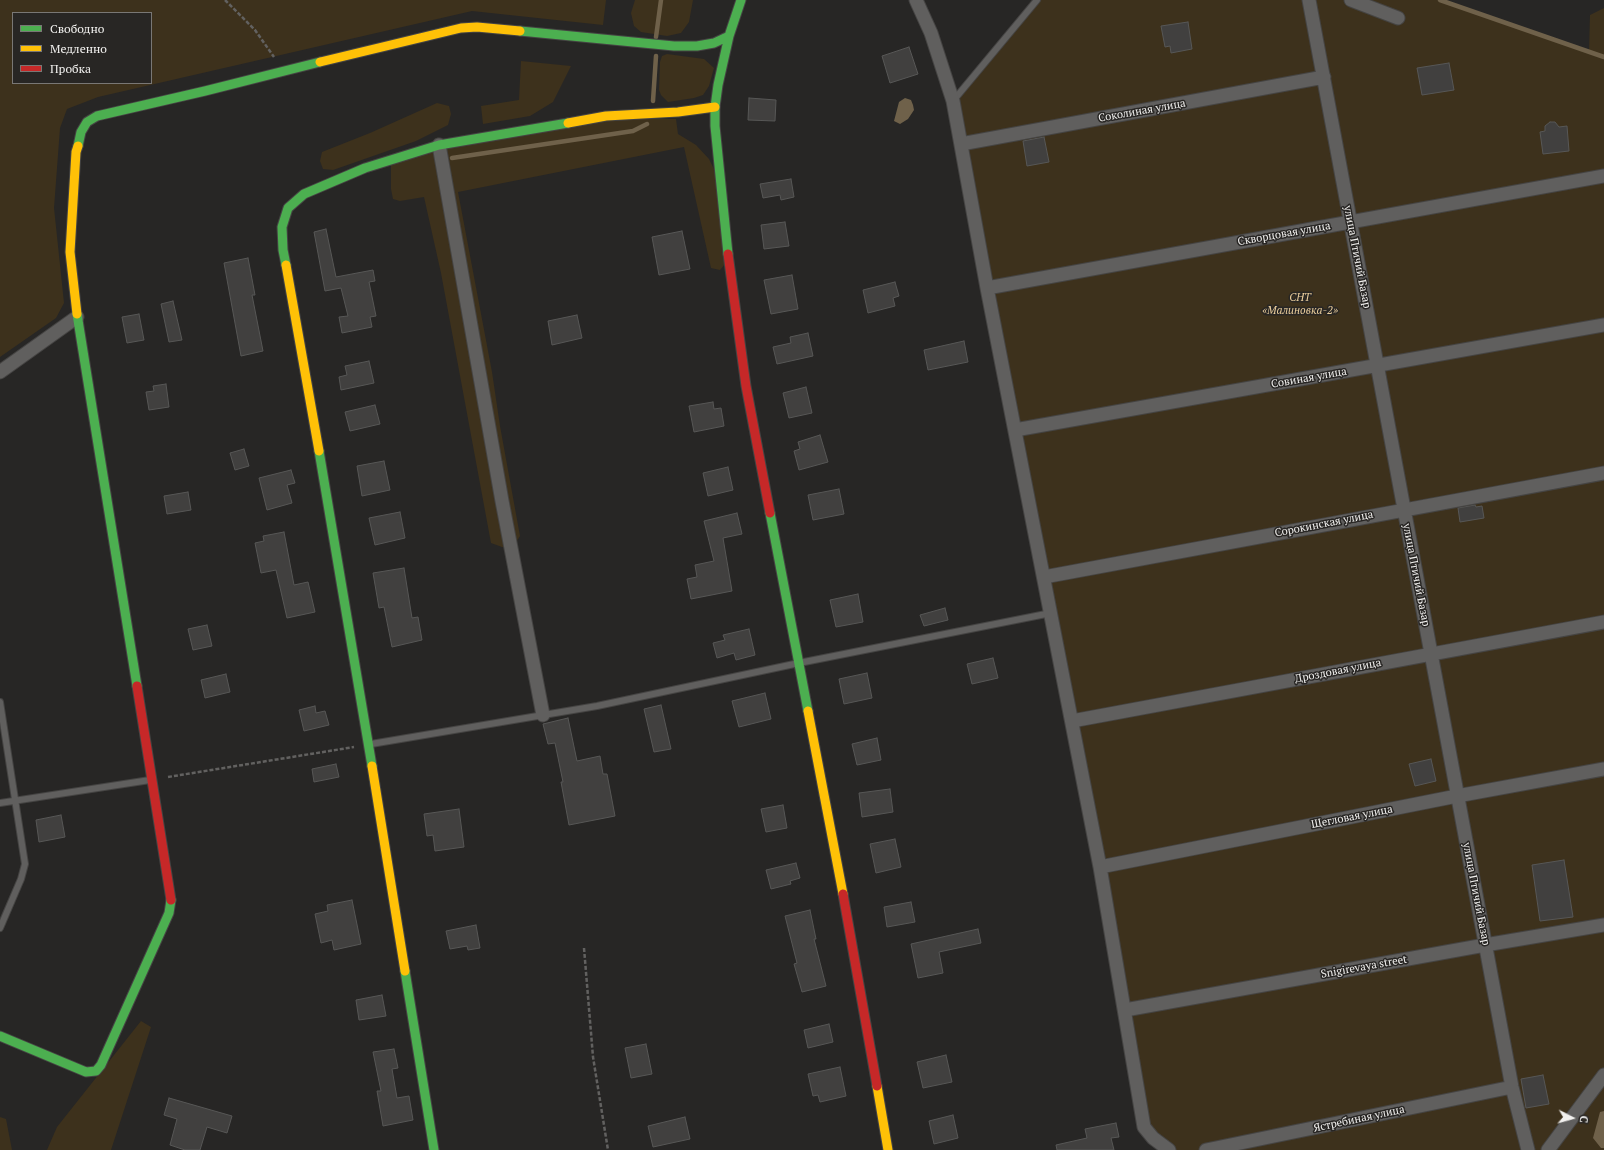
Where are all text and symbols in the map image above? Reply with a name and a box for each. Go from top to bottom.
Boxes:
legend [12,12,152,84]
text: Свободно [50,21,104,36]
text: Медленно [50,41,107,56]
text: Пробка [50,61,91,76]
street label: Соколиная улица [1097,97,1187,125]
street label: улица Птичий Базар [1341,204,1373,310]
street label: Скворцовая улица [1236,219,1332,249]
park label: СНТ «Малиновка-2» [1262,291,1338,317]
street label: Совиная улица [1270,365,1348,391]
street label: Сорокинская улица [1274,508,1374,540]
street label: улица Птичий Базар [1400,522,1432,628]
street label: Дроздовая улица [1294,656,1382,686]
street label: Щегловая улица [1310,803,1394,831]
street label: улица Птичий Базар [1460,841,1492,947]
street label: Snigirevaya street [1320,953,1408,981]
north arrow [1552,1098,1592,1138]
street label: Ястребиная улица [1312,1103,1406,1135]
text: С [1577,1115,1591,1124]

